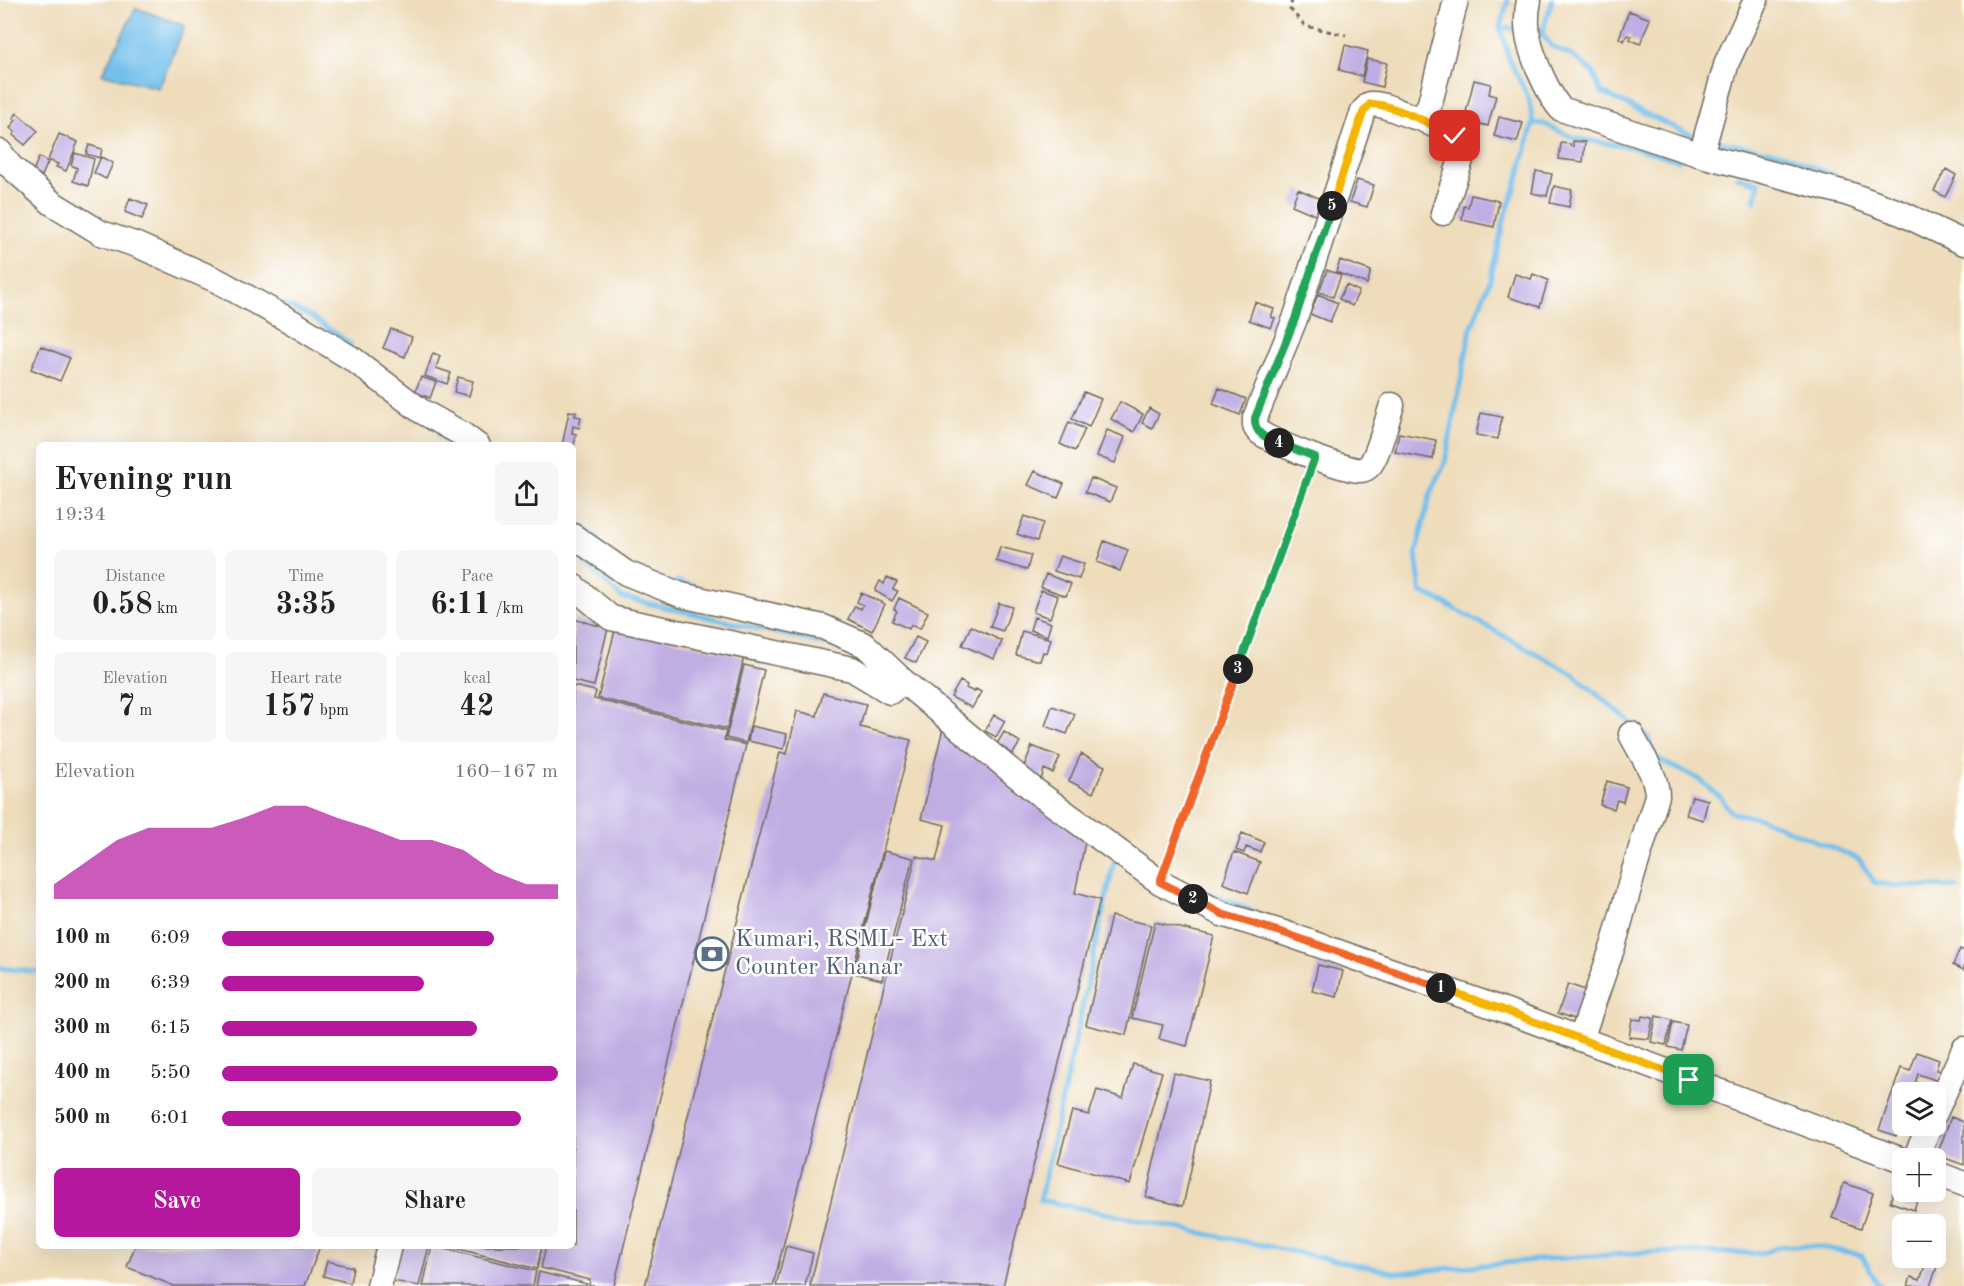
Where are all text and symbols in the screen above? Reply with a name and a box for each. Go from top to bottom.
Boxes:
pin [1429,110,1480,161]
icon: check [1438,119,1471,152]
pin: 5 [1317,191,1347,221]
text: 5 [1327,198,1337,214]
pin: 4 [1264,428,1294,458]
text: 4 [1274,435,1284,451]
button: share [495,462,558,525]
text: Evening run [54,464,233,497]
text: 19:34 [54,505,106,525]
text: Distance [105,569,165,585]
text: Time [288,569,324,585]
text: Pace [461,569,493,585]
text: 0.58 [92,590,153,620]
text: 3:35 [276,590,336,620]
text: 6:11 [430,590,491,620]
text: km [153,601,178,617]
text: /km [491,601,524,617]
pin: 3 [1223,654,1253,684]
text: 3 [1233,661,1243,677]
text: Elevation [102,671,168,687]
text: Heart rate [270,671,342,687]
text: kcal [463,671,491,687]
text: 7 [118,692,135,722]
text: 157 [263,692,315,722]
text: 42 [460,692,494,722]
text: m [135,703,152,719]
text: bpm [315,703,349,719]
text: Elevation [54,762,135,782]
text: 160–167 m [455,762,558,782]
pin: 2 [1178,884,1208,914]
text: 2 [1188,891,1198,907]
text: 100 m [54,928,110,948]
text: 6:09 [150,928,190,948]
place label: Kumari, RSML- Ext Counter Khanar [735,928,948,980]
bank icon: Kumari, RSML- Ext Counter Khanar [694,936,730,972]
text: 200 m [54,973,110,993]
text: 6:39 [150,973,190,993]
pin: 1 [1426,973,1456,1003]
text: 1 [1436,980,1446,996]
text: 300 m [54,1018,110,1038]
text: 6:15 [150,1018,190,1038]
pin [1663,1054,1714,1105]
text: 400 m [54,1063,110,1083]
text: 5:50 [150,1063,190,1083]
icon: arrive [1672,1063,1705,1096]
map controls [1892,1082,1946,1268]
button: layers [1892,1082,1946,1136]
text: 500 m [54,1108,110,1128]
text: 6:01 [150,1108,190,1128]
button: + [1892,1148,1946,1202]
button: Save [54,1168,300,1237]
button: Share [312,1168,558,1237]
button: − [1892,1214,1946,1268]

